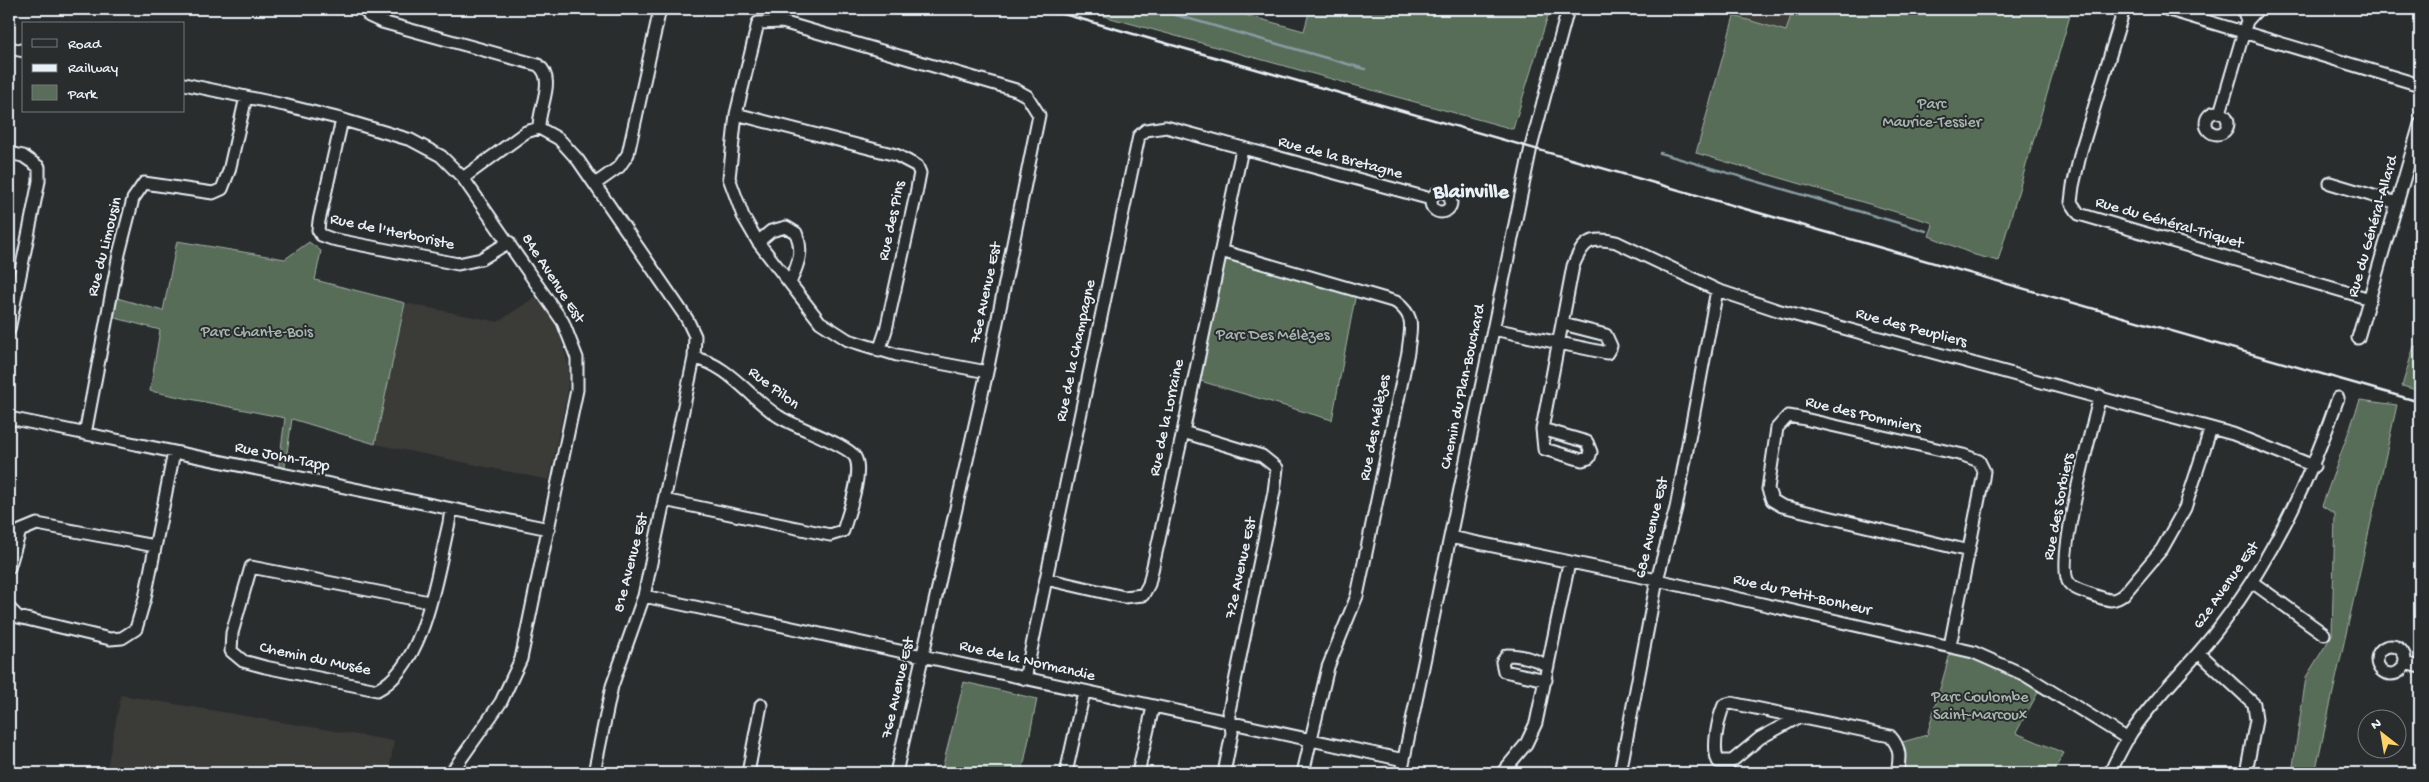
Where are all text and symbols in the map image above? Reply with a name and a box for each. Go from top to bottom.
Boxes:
legend [22,22,185,112]
text: Road [68,36,102,54]
text: Railway [68,60,119,78]
text: Park [67,86,98,104]
park label: Parc Maurice-Tessier [1883,96,1983,133]
street label: Rue de la Bretagne [1276,133,1405,185]
street label: Rue du Général-Allard [2345,152,2404,300]
street label: Rue des Pins [875,178,911,263]
district label: Blainville [1432,181,1510,206]
street label: Rue du Général-Triquet [2093,194,2247,255]
street label: Rue du Limousin [84,195,128,299]
street label: Rue de l'Herboriste [328,211,457,256]
street label: 84e Avenue Est [516,231,589,328]
street label: 76e Avenue Est [967,239,1007,346]
street label: Rue de la Champagne [1053,277,1101,424]
street label: Chemin du Plan-Bouchard [1437,301,1491,471]
street label: Rue des Peupliers [1853,305,1970,353]
park label: Parc Chante-Bois [200,324,314,343]
park label: Parc Des Mélèzes [1215,327,1331,346]
street label: Rue de la Lorraine [1146,357,1190,478]
street label: Rue Pilon [743,363,803,415]
street label: Rue des Mélèzes [1356,372,1396,483]
street label: Rue des Pommiers [1803,393,1924,439]
street label: Rue John-Tapp [233,439,331,477]
street label: Rue des Sorbiers [2040,451,2080,562]
street label: 68e Avenue Est [1632,474,1674,580]
street label: 81e Avenue Est [610,510,654,615]
street label: 72e Avenue Est [1222,514,1262,621]
street label: 62e Avenue Est [2190,537,2265,633]
street label: Rue du Petit-Bonheur [1731,571,1874,621]
street label: 76e Avenue Est [878,634,920,741]
street label: Rue de la Normandie [957,637,1098,687]
street label: Chemin du Musée [258,639,373,681]
park label: Parc Coulombe Saint-Marcoux [1931,689,2029,726]
north arrow [2356,710,2406,760]
text: N [2368,715,2385,735]

